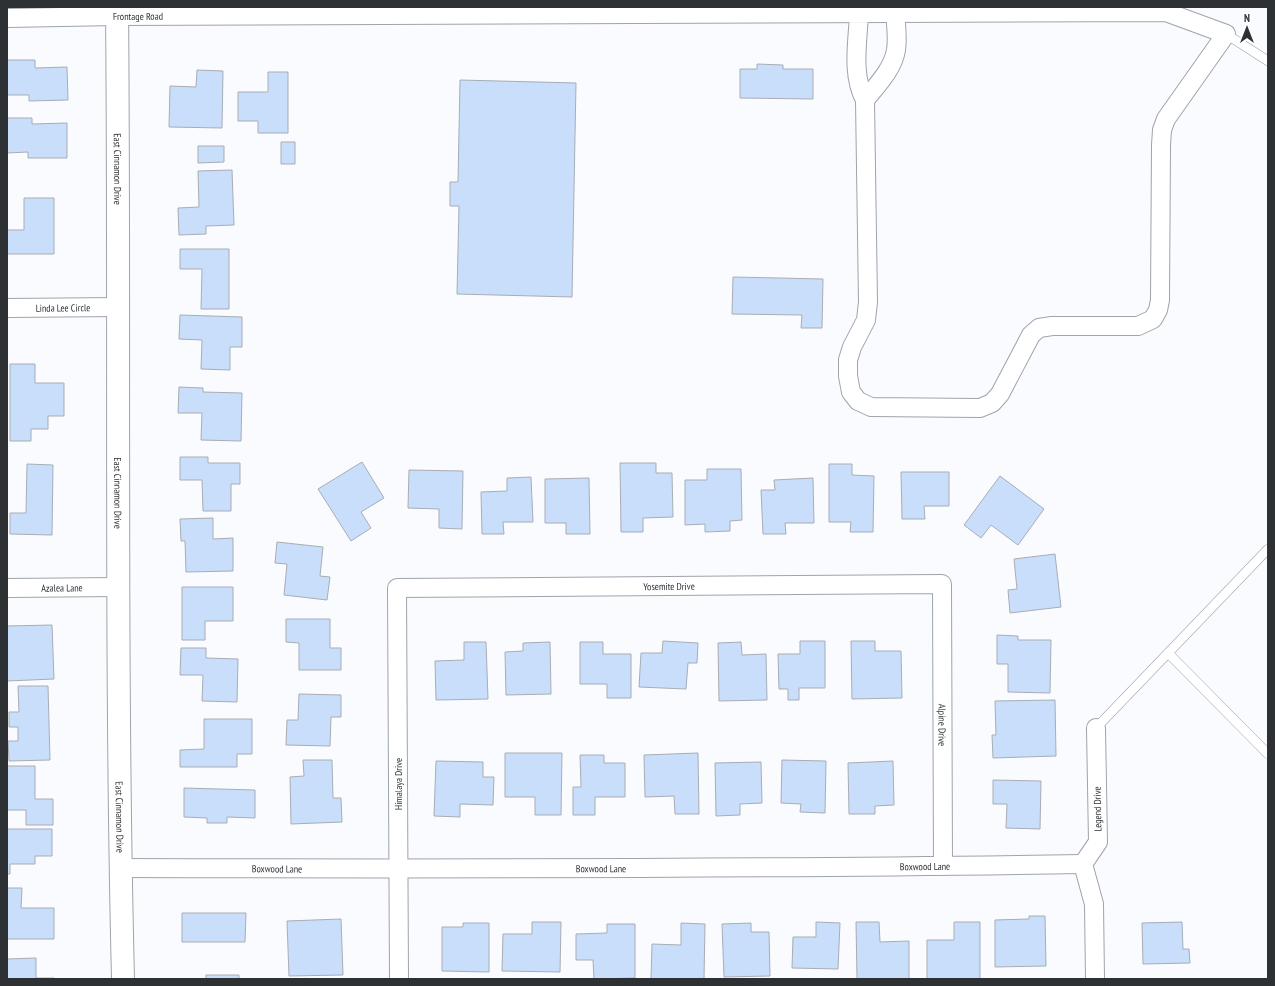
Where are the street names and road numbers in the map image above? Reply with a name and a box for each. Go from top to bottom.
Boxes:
street label: Frontage Road [113,10,163,23]
street label: East Cinnamon Drive [111,133,124,205]
street label: Linda Lee Circle [36,301,90,315]
street label: East Cinnamon Drive [111,457,124,529]
street label: Yosemite Drive [643,580,695,593]
street label: Azalea Lane [41,581,83,595]
street label: Alpine Drive [935,704,949,746]
street label: Himalaya Drive [392,758,405,810]
street label: East Cinnamon Drive [113,781,126,853]
street label: Legend Drive [1091,786,1104,832]
street label: Boxwood Lane [900,860,950,873]
street label: Boxwood Lane [252,862,302,875]
street label: Boxwood Lane [576,862,626,875]

